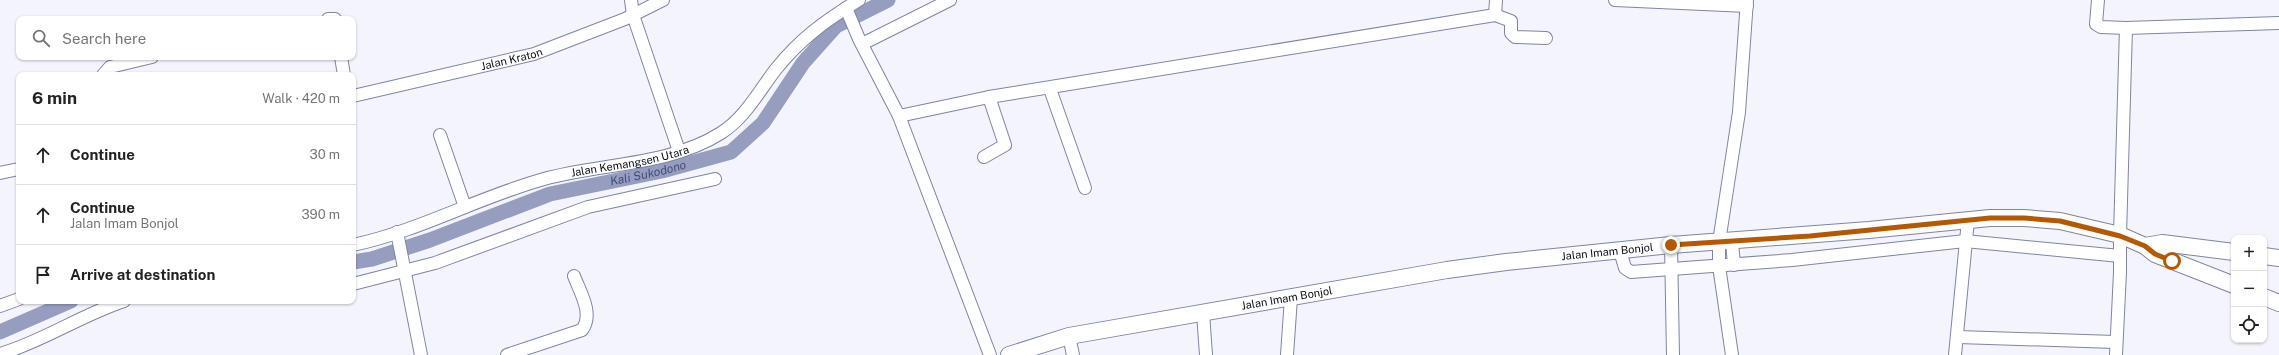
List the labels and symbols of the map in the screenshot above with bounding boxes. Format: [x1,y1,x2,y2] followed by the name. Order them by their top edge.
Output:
[480,45,544,72] street label: Jalan Kraton
[570,143,690,179] street label: Jalan Kemangsen Utara
[609,158,688,189] water label: Kali Sukodono
[1662,236,1680,254] route end
[1561,241,1654,262] street label: Jalan Imam Bonjol
[2163,252,2181,270] route start
[1240,284,1333,312] street label: Jalan Imam Bonjol

